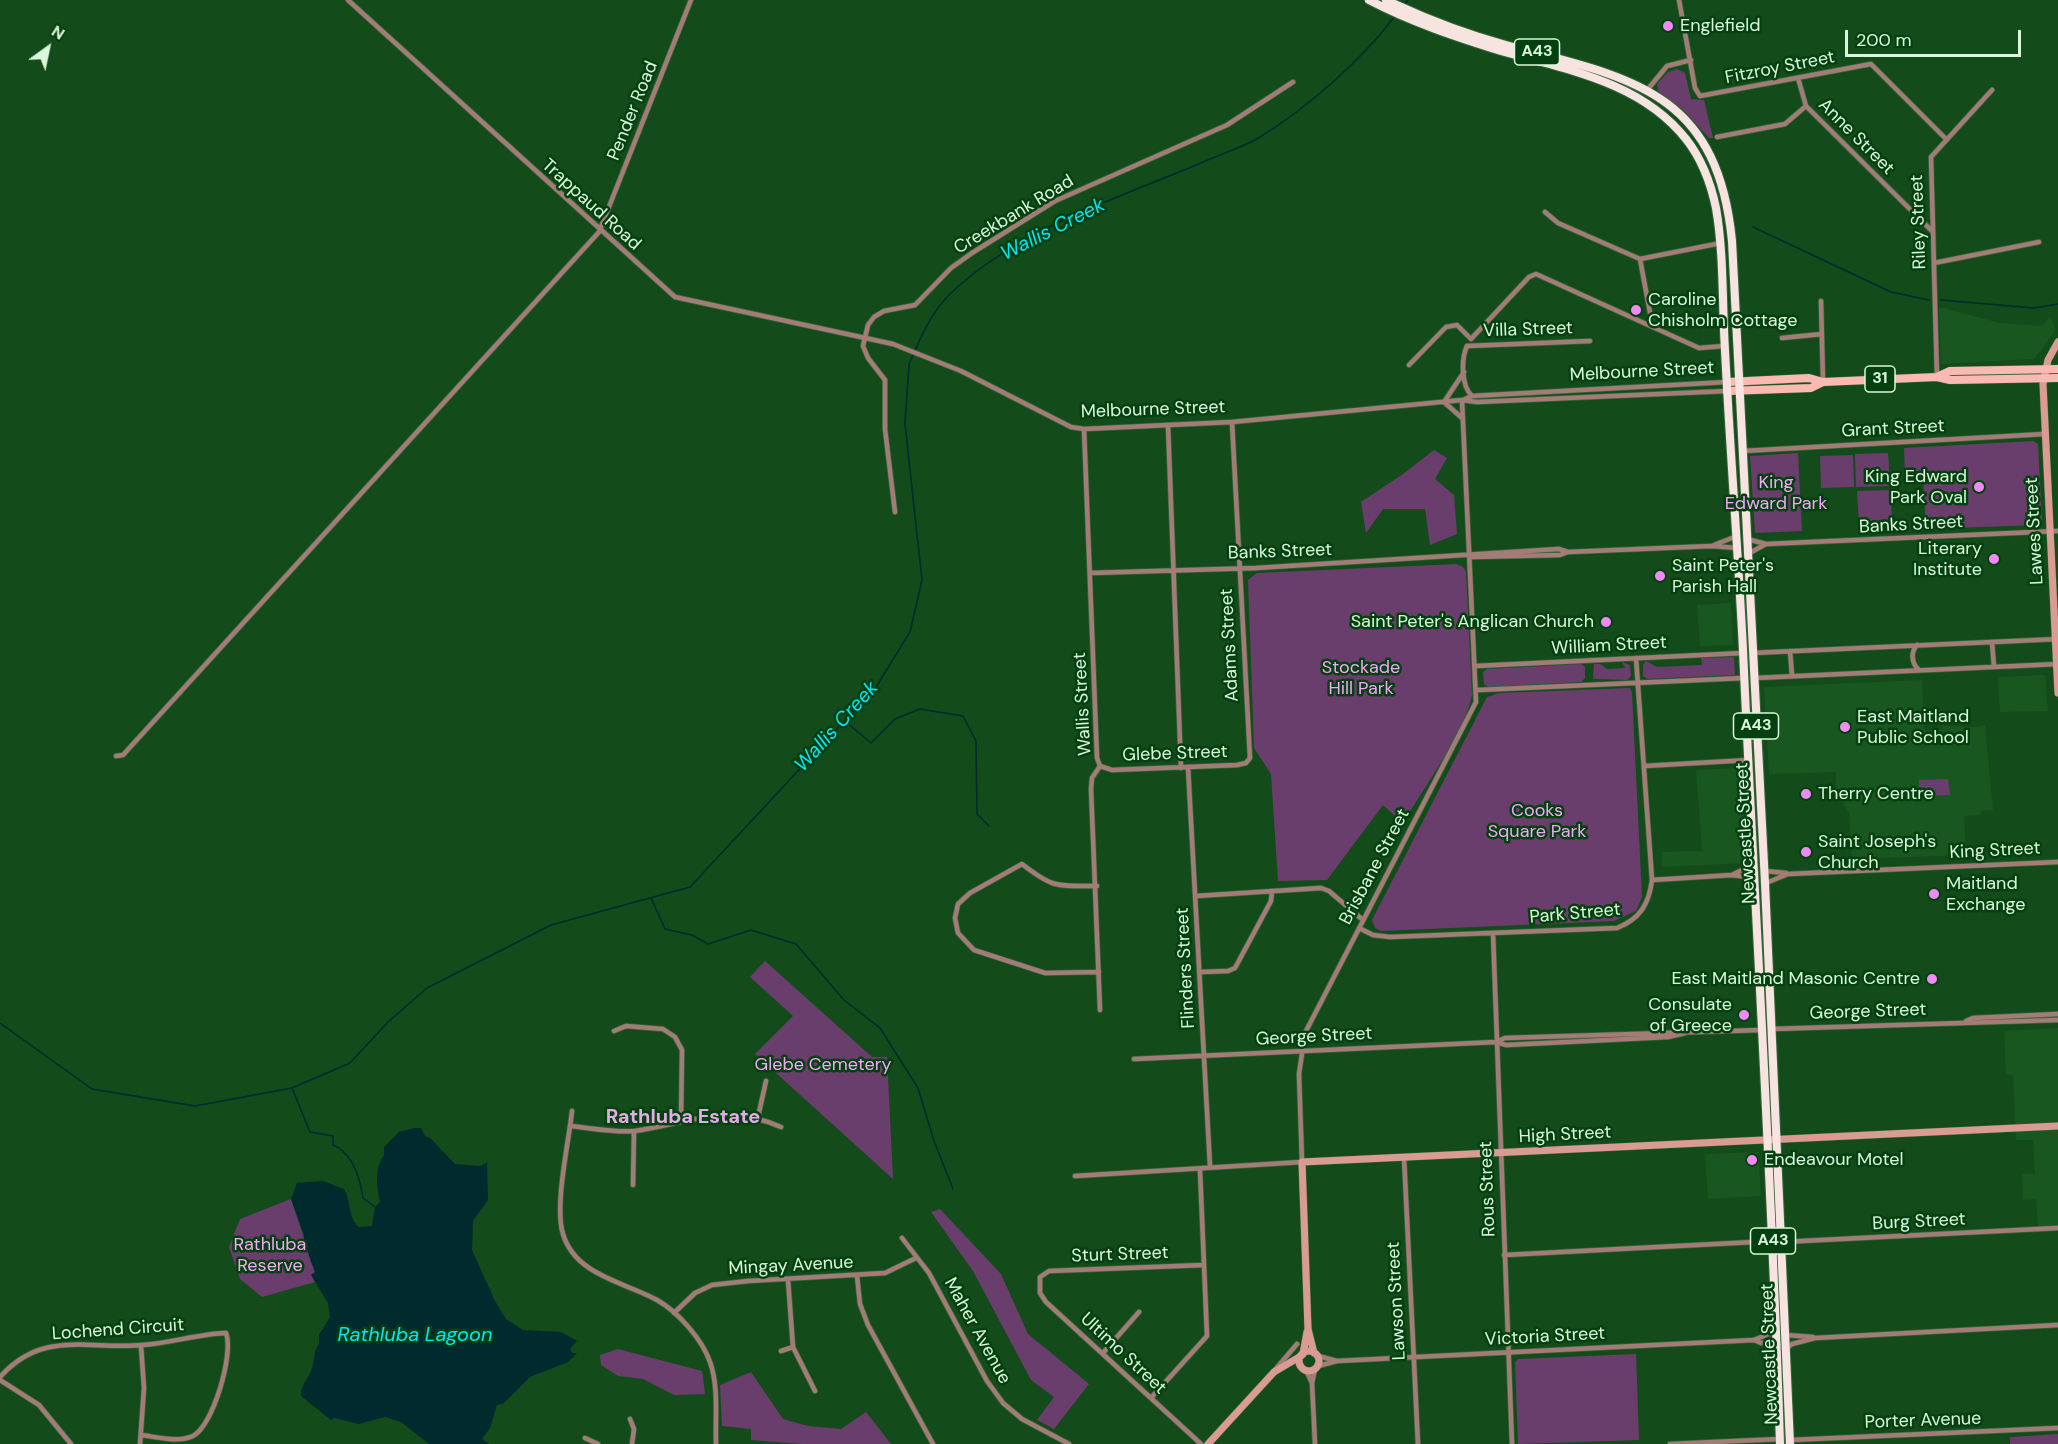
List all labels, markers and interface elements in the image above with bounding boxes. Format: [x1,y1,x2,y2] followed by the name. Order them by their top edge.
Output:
[1680,15,1760,37] place label: Englefield
[18,18,78,78] north arrow
[1848,18,2024,56] scale bar
[1661,19,1675,33] marker: Englefield
[47,20,69,44] text: N
[1856,28,1912,52] text: 200 m
[1514,39,1560,65] road number: A43
[1723,47,1837,89] street label: Fitzroy Street
[603,58,663,164] street label: Pender Road
[1813,94,1899,180] street label: Anne Street
[537,155,645,255] street label: Trappaud Road
[950,171,1078,259] street label: Creekbank Road
[1907,174,1931,270] street label: Riley Street
[997,193,1109,267] water label: Wallis Creek
[1648,289,1798,332] place label: Caroline Chisholm Cottage
[1629,303,1643,317] marker: Caroline Chisholm Cottage
[1483,318,1573,342] street label: Villa Street
[1569,357,1715,387] street label: Melbourne Street
[1865,366,1895,392] road number: 31
[1080,397,1226,423] street label: Melbourne Street
[1841,416,1945,442] street label: Grant Street
[1865,466,1967,508] place label: King Edward Park Oval
[1725,472,1827,514] park label: King Edward Park
[2021,477,2049,585] street label: Lawes Street
[1972,480,1986,494] marker: King Edward Park Oval
[1858,511,1964,539] street label: Banks Street
[1913,538,1982,580] place label: Literary Institute
[1227,539,1333,565] street label: Banks Street
[1987,552,2001,566] marker: Literary Institute
[1672,555,1774,598] place label: Saint Peter's Parish Hall
[1653,569,1667,583] marker: Saint Peter's Parish Hall
[1216,588,1244,702] street label: Adams Street
[1351,611,1594,633] place label: Saint Peter's Anglican Church
[1599,615,1613,629] marker: Saint Peter's Anglican Church
[1551,632,1667,660] street label: William Street
[1070,652,1096,756] street label: Wallis Street
[1322,657,1400,700] park label: Stockade Hill Park
[790,677,884,777] water label: Wallis Creek
[1857,706,1969,748] place label: East Maitland Public School
[1734,713,1778,739] road number: A43
[1838,720,1852,734] marker: East Maitland Public School
[1122,741,1228,767] street label: Glebe Street
[1732,762,1760,904] street label: Newcastle Street
[1818,783,1934,805] place label: Therry Centre
[1799,787,1813,801] marker: Therry Centre
[1488,800,1586,842] park label: Cooks Square Park
[1335,805,1415,929] street label: Brisbane Street
[1818,831,1936,874] place label: Saint Joseph's Church
[1949,838,2041,864] street label: King Street
[1799,845,1813,859] marker: Saint Joseph's Church
[1946,873,2025,916] place label: Maitland Exchange
[1927,887,1941,901] marker: Maitland Exchange
[1529,899,1621,929] street label: Park Street
[1172,907,1200,1029] street label: Flinders Street
[1672,968,1920,990] place label: East Maitland Masonic Centre
[1925,972,1939,986] marker: East Maitland Masonic Centre
[1648,994,1732,1036] place label: Consulate of Greece
[1809,999,1927,1025] street label: George Street
[1737,1008,1751,1022] marker: Consulate of Greece
[1255,1023,1373,1051] street label: George Street
[755,1054,891,1076] park label: Glebe Cemetery
[606,1106,760,1130] district label: Rathluba Estate
[1518,1122,1612,1148] street label: High Street
[1476,1141,1500,1237] street label: Rous Street
[1764,1149,1903,1171] place label: Endeavour Motel
[1745,1153,1759,1167] marker: Endeavour Motel
[1872,1209,1966,1235] street label: Burg Street
[1750,1228,1796,1254] road number: A43
[234,1234,306,1276] park label: Rathluba Reserve
[1383,1241,1411,1361] street label: Lawson Street
[1071,1243,1169,1267] street label: Sturt Street
[728,1252,854,1280] street label: Mingay Avenue
[939,1274,1015,1388] street label: Maher Avenue
[1757,1283,1783,1425] street label: Newcastle Street
[1076,1309,1170,1399] street label: Ultimo Street
[51,1315,185,1345] street label: Lochend Circuit
[1484,1323,1606,1351] street label: Victoria Street
[338,1324,492,1348] water label: Rathluba Lagoon
[1864,1408,1982,1434] street label: Porter Avenue

